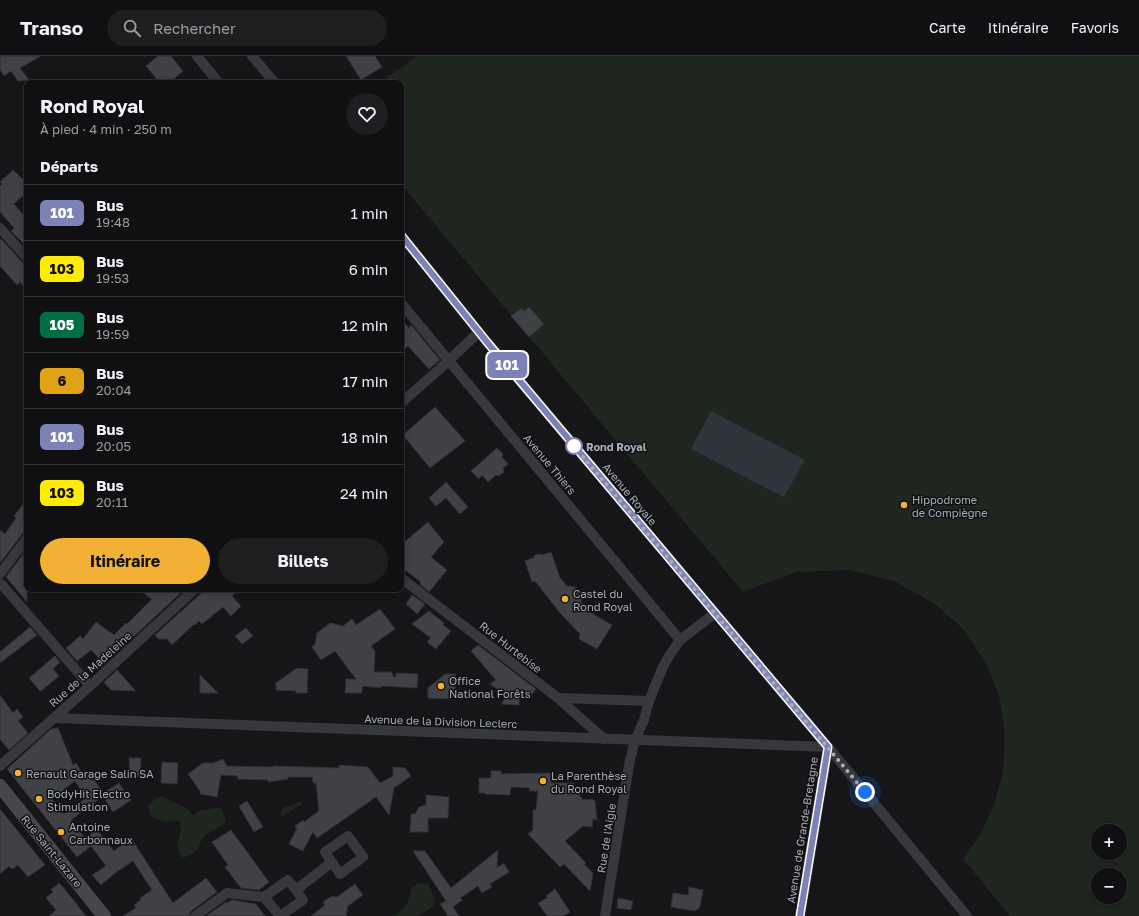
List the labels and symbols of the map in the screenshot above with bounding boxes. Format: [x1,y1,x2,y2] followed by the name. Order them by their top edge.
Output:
[484,352,530,378] line badge: 101
[521,431,579,497] street label: Avenue Thiers
[565,437,583,455] marker: Rond Royal
[586,440,647,453] place label: Rond Royal
[600,460,660,528] street label: Avenue Royale
[912,493,988,519] place label: Hippodrome de Compiègne
[899,500,909,510] marker: Hippodrome de Compiègne
[573,587,633,613] place label: Castel du Rond Royal
[560,594,570,604] marker: Castel du Rond Royal
[477,619,545,675] street label: Rue Hurtebise
[46,629,134,709] street label: Rue de la Madeleine
[449,674,531,700] place label: Office National Forêts
[436,681,446,691] marker: Office National Forêts
[364,712,518,730] street label: Avenue de la Division Leclerc
[784,756,820,904] street label: Avenue de Grande-Bretagne
[26,767,154,780] place label: Renault Garage Salin SA
[13,768,23,778] marker: Renault Garage Salin SA
[551,769,627,795] place label: La Parenthèse du Rond Royal
[538,776,548,786] marker: La Parenthèse du Rond Royal
[855,782,875,802] your location
[47,787,130,813] place label: BodyHit Electro Stimulation
[34,794,44,804] marker: BodyHit Electro Stimulation
[594,802,618,874] street label: Rue de l'Aigle
[19,812,85,890] street label: Rue Saint-Lazare
[69,820,133,846] place label: Antoine Carbonnaux
[56,827,66,837] marker: Antoine Carbonnaux

